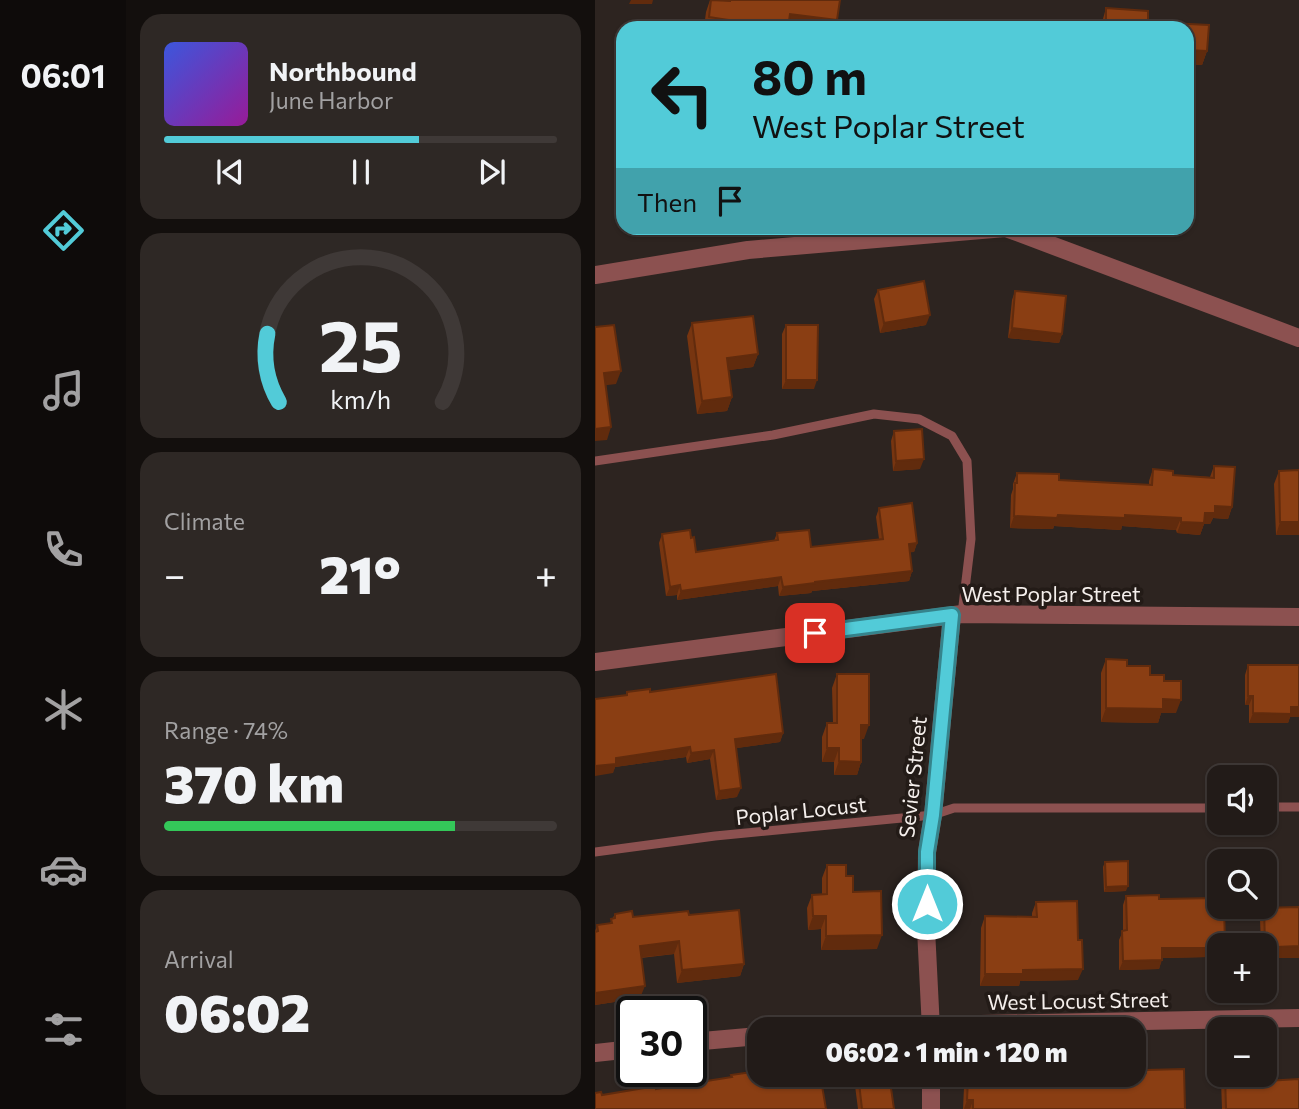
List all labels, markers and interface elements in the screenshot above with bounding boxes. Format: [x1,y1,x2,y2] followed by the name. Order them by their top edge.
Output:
[752,45,867,105] text: 80 m
[637,49,728,140] icon: left
[20,55,106,95] text: 06:01
[269,55,417,86] text: Northbound
[269,86,393,114] text: June Harbor
[752,105,1025,145] text: West Poplar Street
[211,153,249,191] icon: previous
[342,153,380,191] icon: pause
[473,153,511,191] icon: next
[711,182,749,220] icon: arrive
[637,186,697,217] text: Then
[39,206,88,255] icon: directions
[319,298,402,387] text: 25
[39,366,88,415] icon: music
[330,383,391,413] text: km/h
[164,507,245,535] text: Climate
[39,525,88,574] icon: phone
[319,541,401,605] text: 21°
[164,550,186,597] text: −
[535,550,557,597] text: +
[961,581,1141,606] street label: West Poplar Street
[785,603,845,663] pin
[796,614,834,652] icon: arrive
[39,685,88,734] icon: climate
[893,715,931,839] street label: Sevier Street
[164,716,288,744] text: Range · 74%
[164,750,344,814] text: 370 km
[1207,765,1277,1087] map controls
[1207,765,1277,835] button: sound
[734,791,868,829] street label: Poplar Locust
[39,845,88,894] icon: car
[1207,849,1277,919] button: search
[890,867,964,941] position arrow
[1207,933,1277,1003] button: +
[164,945,234,973] text: Arrival
[164,979,310,1043] text: 06:02
[987,986,1169,1014] street label: West Locust Street
[616,996,707,1087] speed limit sign: 30
[39,1005,88,1054] icon: filters
[1207,1017,1277,1087] button: −
[825,1036,1068,1067] text: 06:02 · 1 min · 120 m

